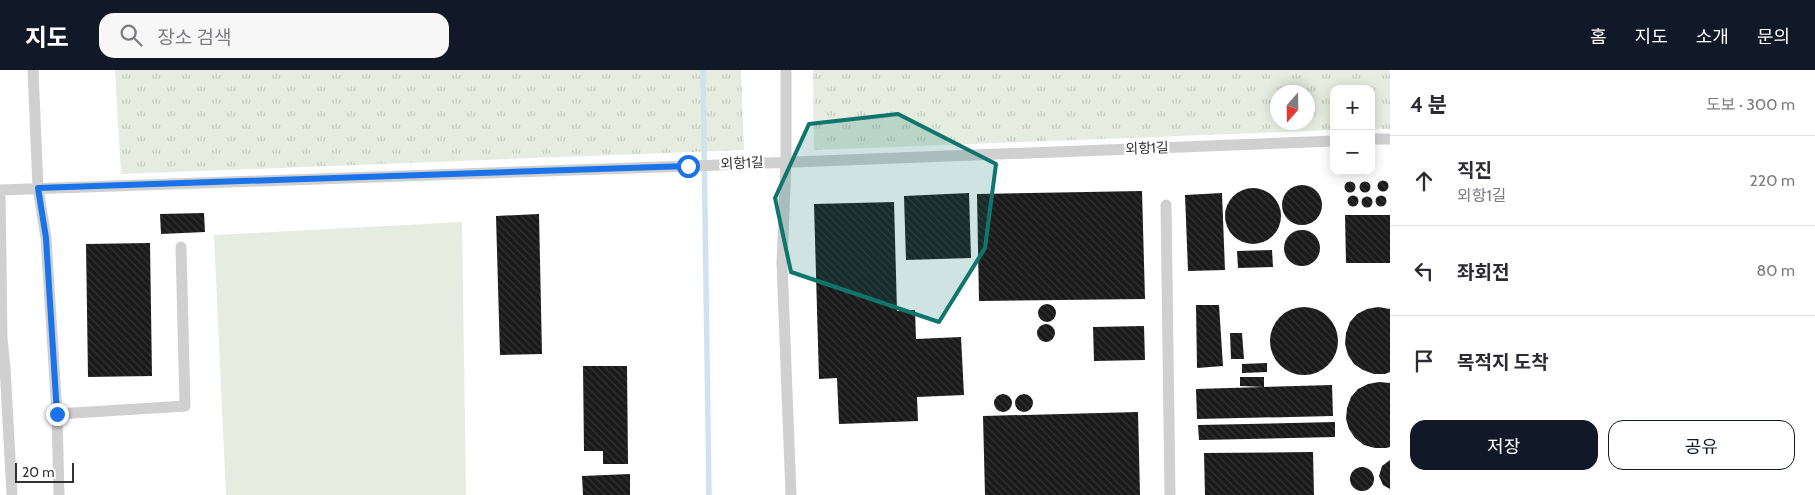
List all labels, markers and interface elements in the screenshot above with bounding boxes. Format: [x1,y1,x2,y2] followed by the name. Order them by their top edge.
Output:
[99,13,449,58] search box
[117,21,145,49] icon: search
[25,23,69,52] text: 지도
[157,26,231,49] text: 장소 검색
[1590,26,1607,48] text: 홈
[1635,26,1668,48] text: 지도
[1696,26,1729,48] text: 소개
[1757,26,1790,48] text: 문의
[1270,85,1315,130] north arrow
[1330,85,1375,175] map controls
[1330,85,1375,130] button: +
[1410,92,1447,117] text: 4 분
[1706,95,1795,114] text: 도보 · 300 m
[1330,130,1375,175] button: −
[1125,138,1169,158] street label: 외항1길
[720,153,764,173] street label: 외항1길
[677,155,700,178] route start
[1457,159,1492,182] text: 직진
[1410,167,1438,195] icon: ahead
[1749,171,1795,190] text: 220 m
[1457,186,1506,205] text: 외항1길
[1410,257,1438,285] icon: left
[1457,261,1509,284] text: 좌회전
[1757,261,1795,280] text: 80 m
[1410,347,1438,375] icon: arrive
[1457,351,1549,374] text: 목적지 도착
[46,403,69,426] route end
[1410,420,1598,470] button: 저장
[1608,420,1795,470] button: 공유
[15,460,74,483] scale bar
[22,463,55,481] text: 20 m

